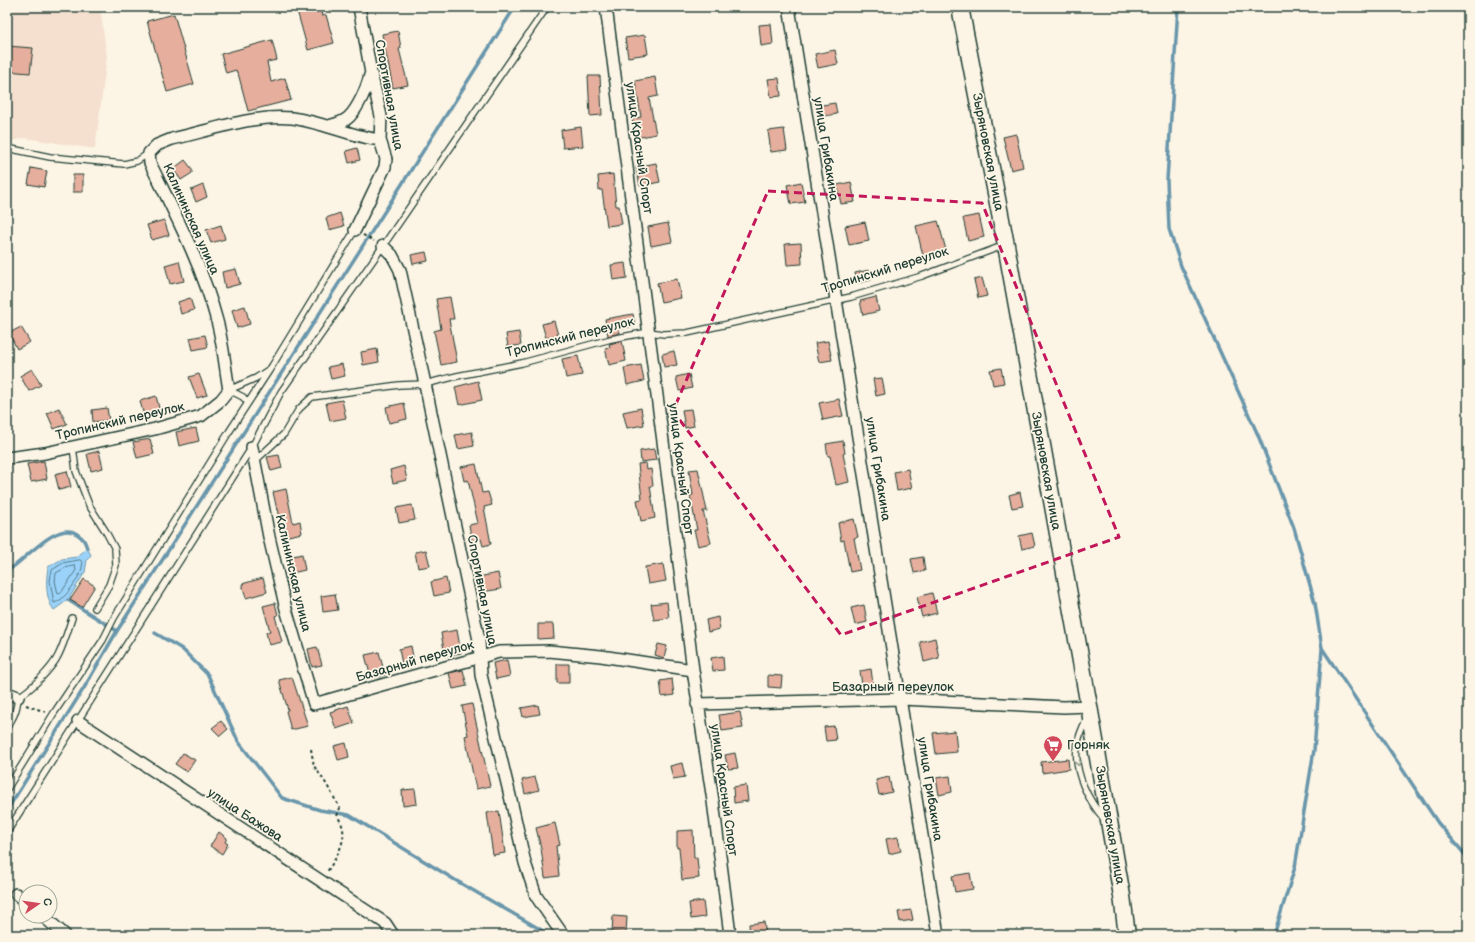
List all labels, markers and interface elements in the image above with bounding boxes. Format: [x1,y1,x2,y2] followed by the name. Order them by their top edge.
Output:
[371,38,407,152] street label: Спортивная улица
[622,81,656,215] street label: улица Красный Спорт
[969,92,1007,213] street label: Зыряновская улица
[810,96,842,203] street label: улица Грибакина
[159,161,223,277] street label: Калининская улица
[820,243,950,297] street label: Тропинский переулок
[504,313,636,361] street label: Тропинский переулок
[54,398,186,444] street label: Тропинский переулок
[665,402,697,536] street label: улица Красный Спорт
[1028,411,1064,532] street label: Зыряновская улица
[862,416,894,523] street label: улица Грибакина
[272,513,314,634] street label: Калининская улица
[463,533,501,647] street label: Спортивная улица
[354,636,476,686] street label: Базарный переулок
[832,679,954,695] street label: Базарный переулок
[707,723,741,857] street label: улица Красный Спорт
[1042,734,1064,762] supermarket icon: Горняк
[914,736,946,843] street label: улица Грибакина
[1067,737,1110,753] place label: Горняк
[1073,760,1082,766] one-way arrow
[1092,765,1128,886] street label: Зыряновская улица
[204,785,286,845] street label: улица Бажова
[18,884,58,924] north arrow
[40,897,55,907] text: С

